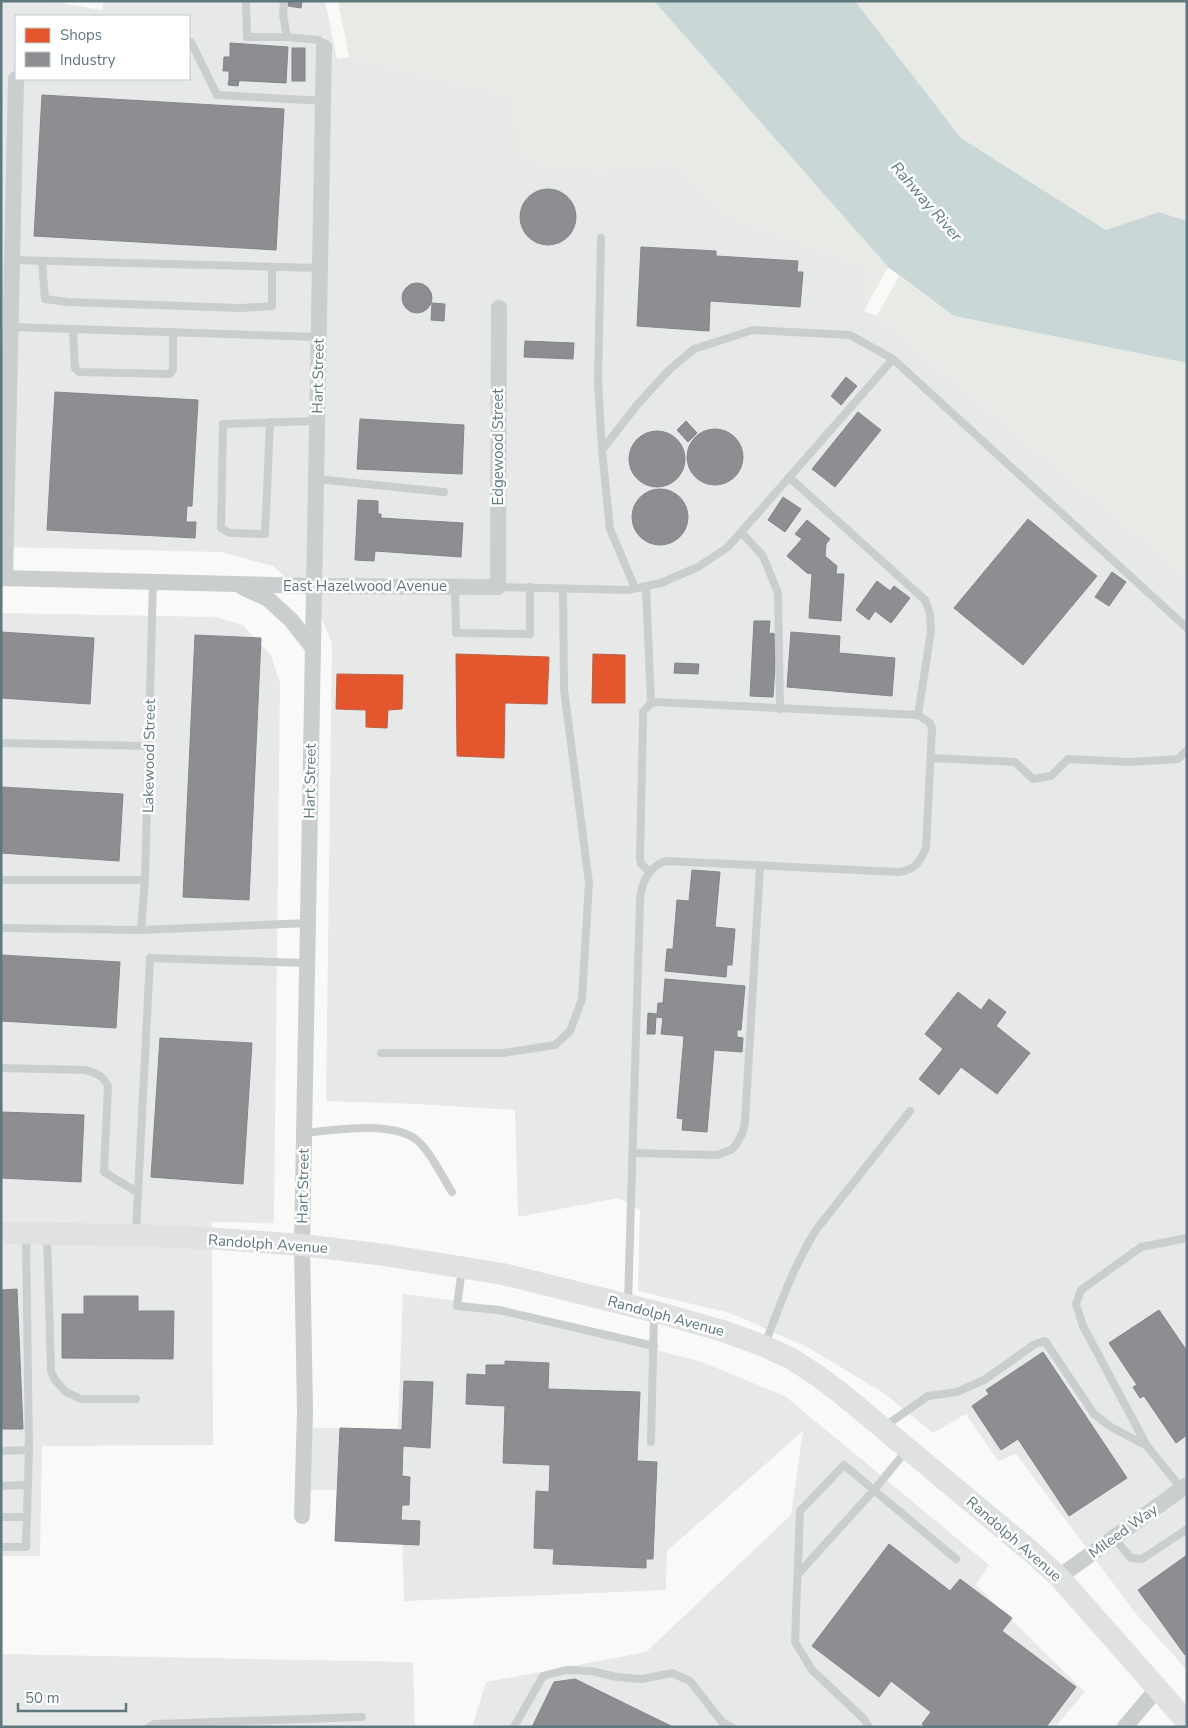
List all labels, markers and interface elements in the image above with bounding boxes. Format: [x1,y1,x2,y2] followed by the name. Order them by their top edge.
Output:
[15,15,190,80] legend
[60,25,102,45] text: Shops
[60,50,116,70] text: Industry
[885,157,968,247] water label: Rahway River
[307,338,329,414] street label: Hart Street
[488,388,508,505] street label: Edgewood Street
[283,576,447,596] street label: East Hazelwood Avenue
[138,698,160,813] street label: Lakewood Street
[299,743,321,819] street label: Hart Street
[292,1148,314,1224] street label: Hart Street
[207,1230,329,1258] street label: Randolph Avenue
[605,1291,727,1341] street label: Randolph Avenue
[962,1492,1066,1586] street label: Randolph Avenue
[1085,1499,1162,1563] street label: Mileed Way
[18,1680,125,1712] scale bar
[25,1688,60,1708] text: 50 m

